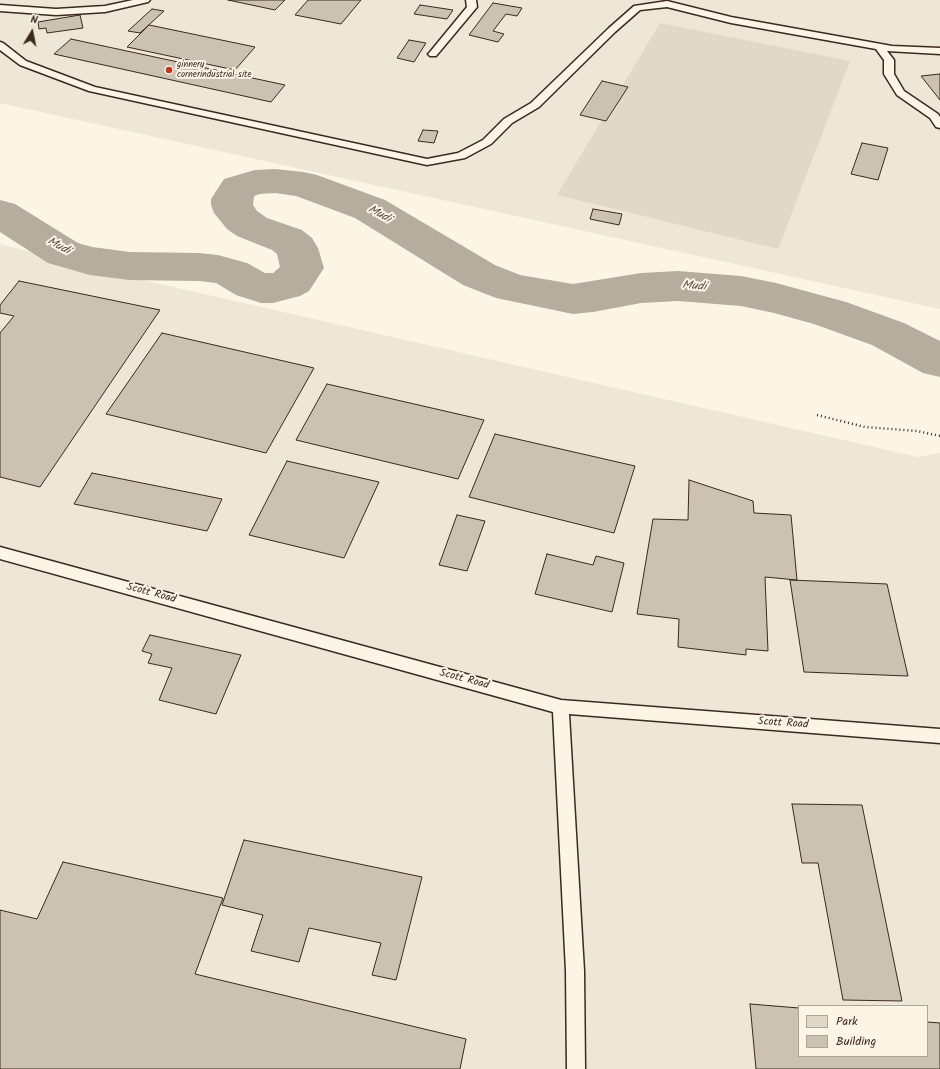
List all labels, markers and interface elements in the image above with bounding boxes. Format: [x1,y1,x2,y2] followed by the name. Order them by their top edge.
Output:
[29,11,39,30] text: N
[12,12,52,52] north arrow
[177,60,252,81] place label: ginnery cornerindustrial site
[164,65,174,75] marker: ginnery cornerindustrial site
[365,203,393,227] water label: Mudi
[44,235,72,259] water label: Mudi
[681,279,707,295] water label: Mudi
[125,581,177,607] street label: Scott Road
[438,667,490,693] street label: Scott Road
[757,716,809,732] street label: Scott Road
[798,1005,928,1057] legend
[836,1012,858,1031] text: Park
[836,1032,876,1051] text: Building

